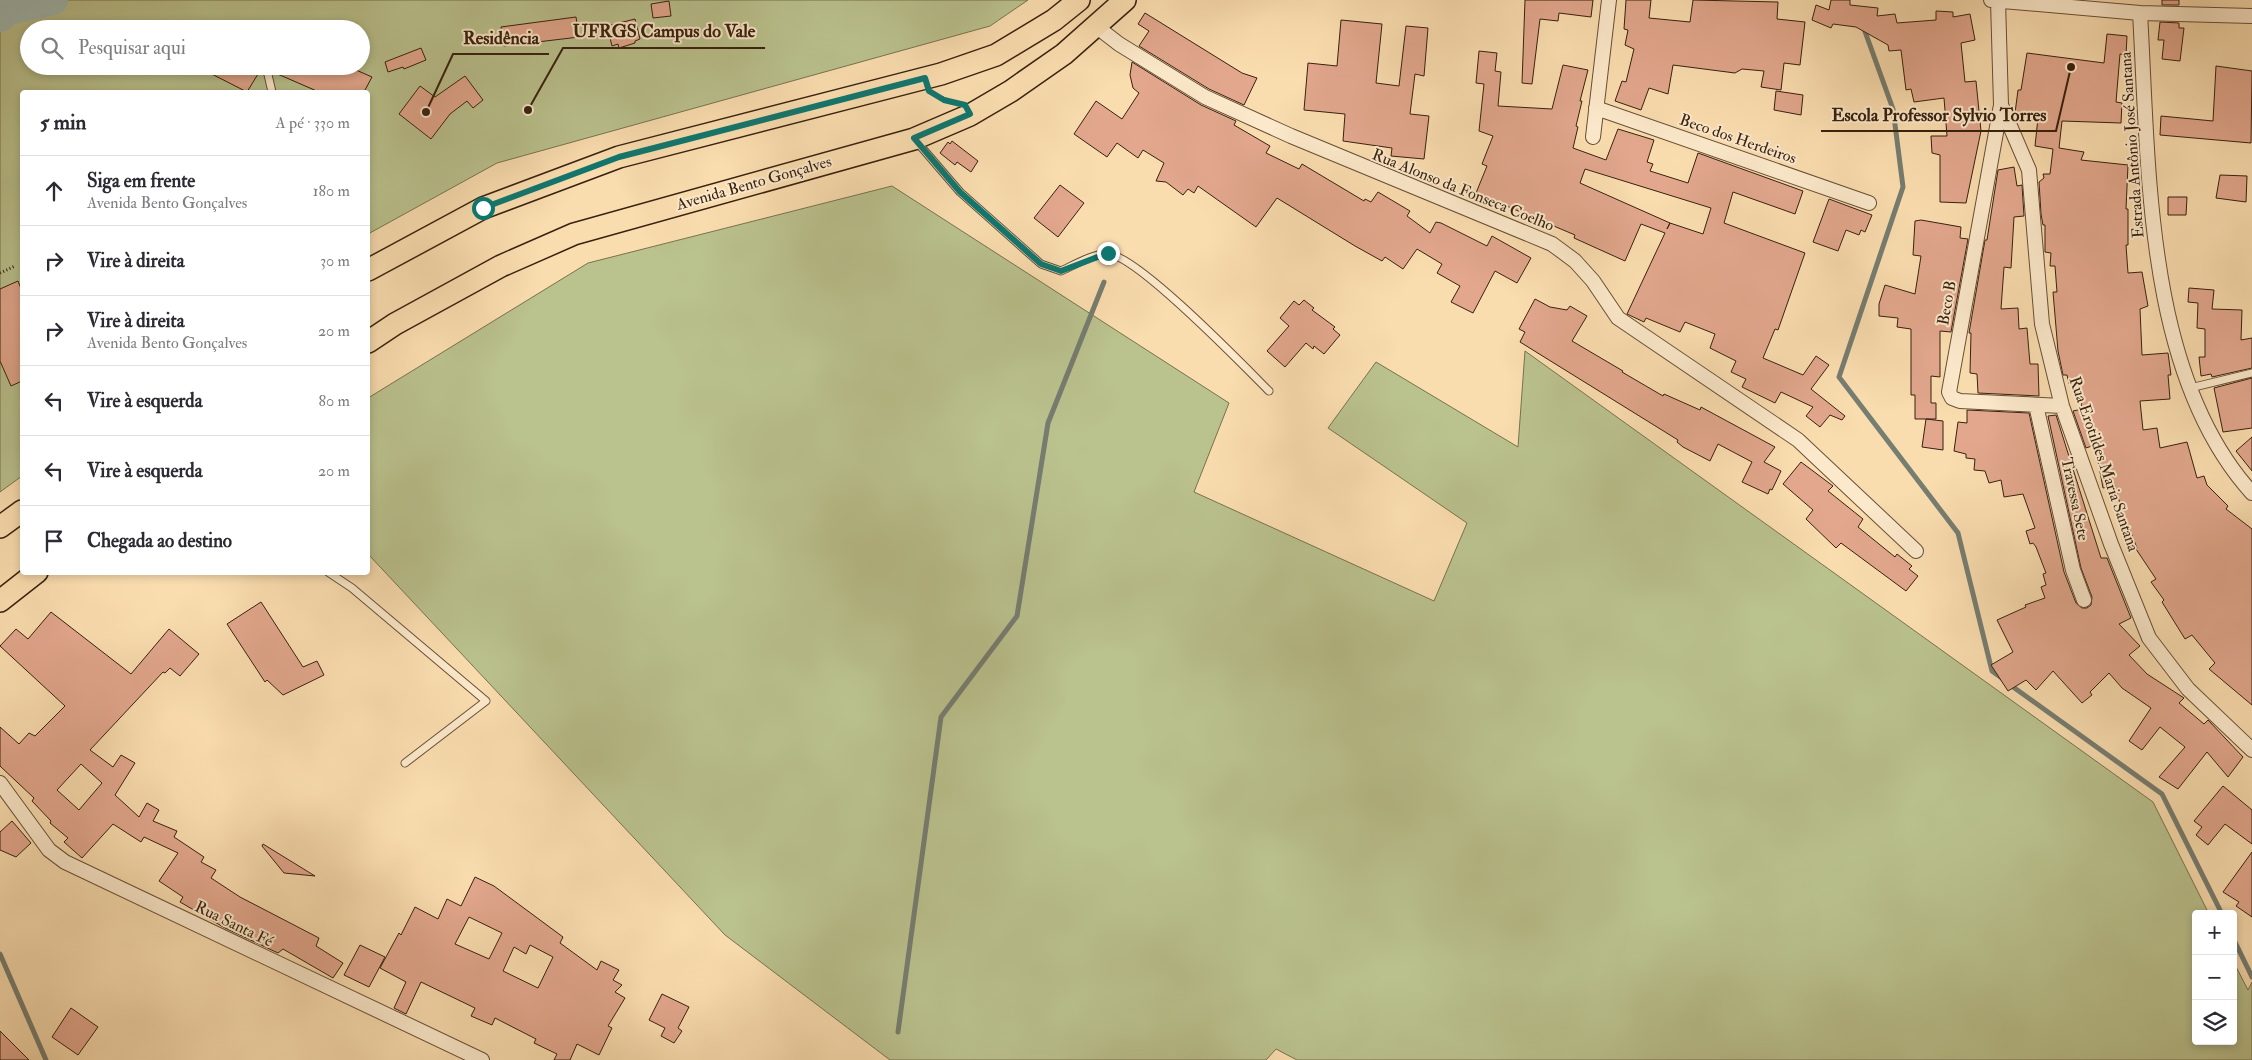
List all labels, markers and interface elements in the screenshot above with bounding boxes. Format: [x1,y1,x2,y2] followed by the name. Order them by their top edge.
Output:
[563,15,765,48] callout: UFRGS Campus do Vale
[20,20,370,75] search box
[573,20,756,43] text: UFRGS Campus do Vale
[453,21,549,54] callout: Residência
[463,27,540,50] text: Residência
[38,34,66,62] icon: search
[78,36,186,60] text: Pesquisar aqui
[2115,51,2149,239] street label: Estrada Antônio José Santana
[1821,98,2056,131] callout: Escola Professor Sylvio Torres
[1831,104,2047,127] text: Escola Professor Sylvio Torres
[40,109,86,136] text: 5 min
[1677,110,1799,168] street label: Beco dos Herdeiros
[276,113,350,133] text: A pé · 330 m
[1369,144,1557,236] street label: Rua Alonso da Fonseca Coelho
[673,151,834,215] street label: Avenida Bento Gonçalves
[87,169,195,193] text: Siga em frente
[40,177,68,205] icon: ahead
[313,181,350,201] text: 180 m
[87,193,247,213] text: Avenida Bento Gonçalves
[472,197,495,220] route start
[1097,242,1120,265] route end
[40,247,68,275] icon: right
[87,249,184,273] text: Vire à direita
[320,251,350,271] text: 30 m
[1933,279,1961,327] street label: Beco B
[87,309,184,333] text: Vire à direita
[40,317,68,345] icon: right
[318,321,350,341] text: 20 m
[87,333,247,353] text: Avenida Bento Gonçalves
[2065,374,2144,555] street label: Rua Erotildes Maria Santana
[40,387,68,415] icon: left
[87,389,202,413] text: Vire à esquerda
[319,391,350,411] text: 80 m
[2056,456,2094,543] street label: Travessa Sete
[40,457,68,485] icon: left
[87,459,202,483] text: Vire à esquerda
[318,461,350,481] text: 20 m
[40,527,68,555] icon: arrive
[87,529,232,553] text: Chegada ao destino
[192,896,277,952] street label: Rua Santa Fé
[2192,910,2237,1045] map controls
[2192,910,2237,955] button: +
[2192,955,2237,1000] button: −
[2192,1000,2237,1045] button: layers

